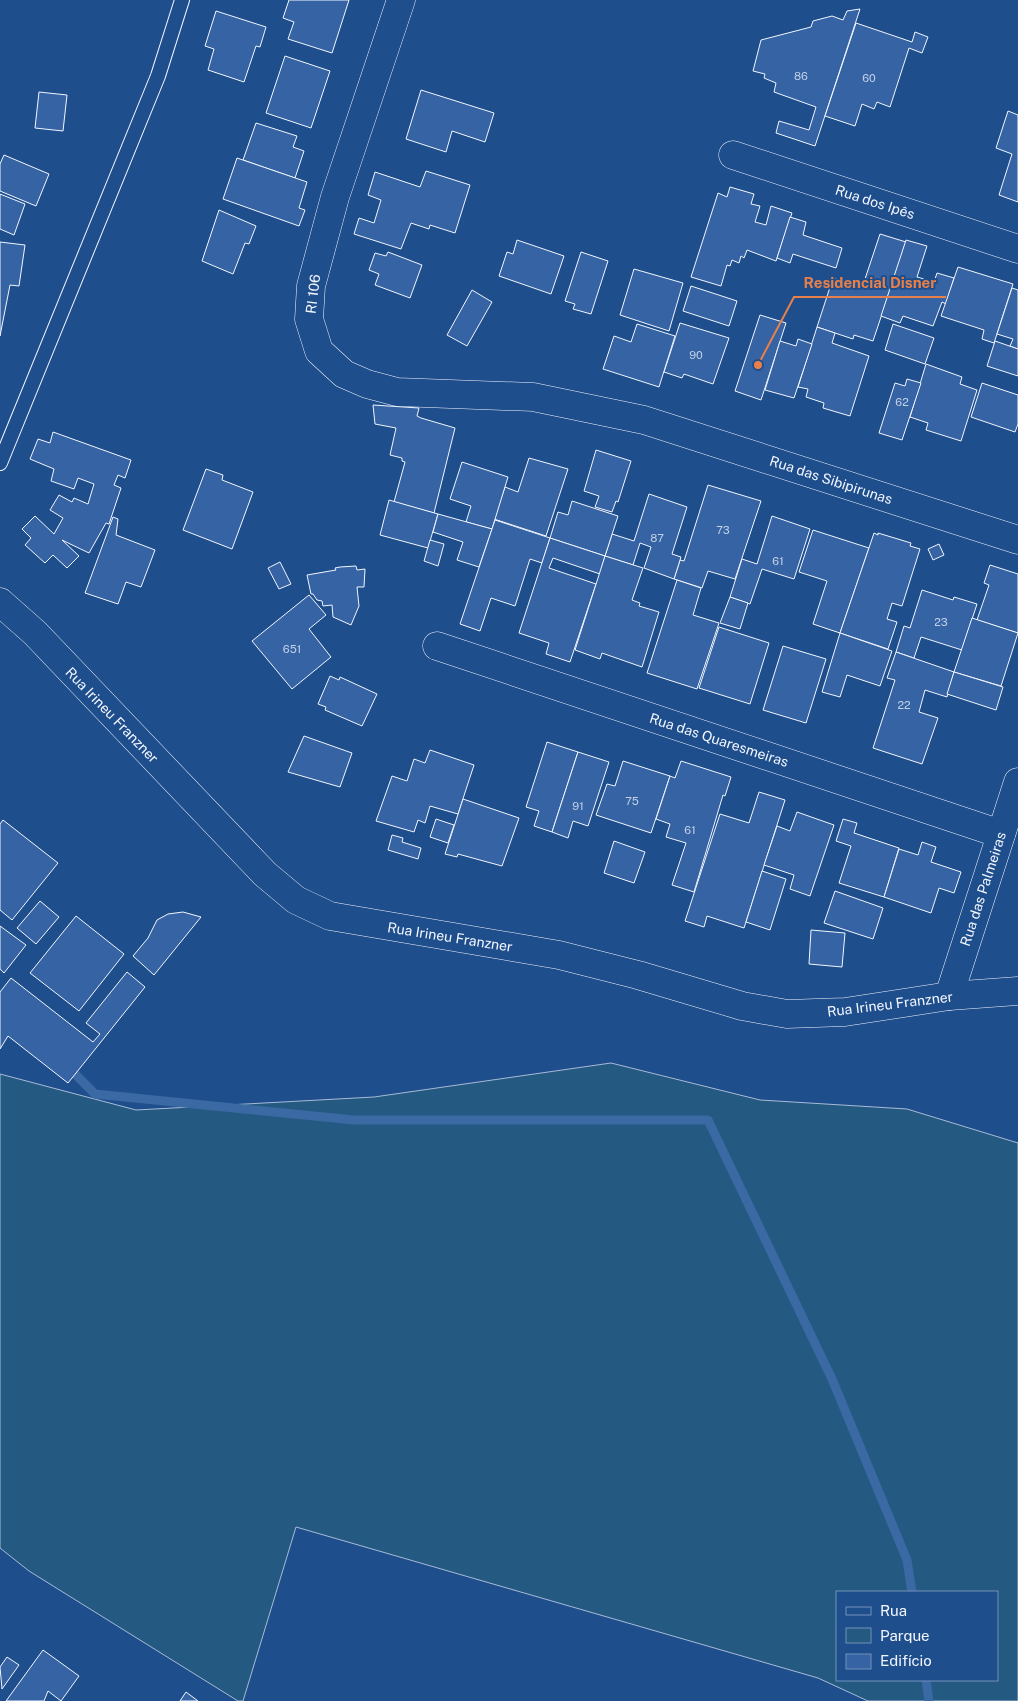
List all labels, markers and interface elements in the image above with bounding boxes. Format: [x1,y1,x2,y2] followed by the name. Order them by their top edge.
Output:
[794,70,808,82] house number: 86
[862,72,876,84] house number: 60
[833,182,917,222] street label: Rua dos Ipês
[794,267,946,297] callout: Residencial Disner
[303,273,323,315] street label: RI 106
[804,274,936,291] text: Residencial Disner
[689,349,703,361] house number: 90
[895,396,909,408] house number: 62
[768,453,894,507] street label: Rua das Sibipirunas
[716,524,730,536] house number: 73
[650,532,664,544] house number: 87
[772,555,784,567] house number: 61
[934,616,948,628] house number: 23
[283,643,301,655] house number: 651
[62,664,162,766] street label: Rua Irineu Franzner
[897,699,911,711] house number: 22
[648,710,790,770] street label: Rua das Quaresmeiras
[625,795,639,807] house number: 75
[572,800,584,812] house number: 91
[684,824,696,836] house number: 61
[957,830,1009,948] street label: Rua das Palmeiras
[386,919,514,955] street label: Rua Irineu Franzner
[826,988,954,1020] street label: Rua Irineu Franzner
[836,1591,998,1681] legend
[880,1602,907,1619] text: Rua
[880,1627,930,1644] text: Parque
[880,1652,932,1669] text: Edifício

